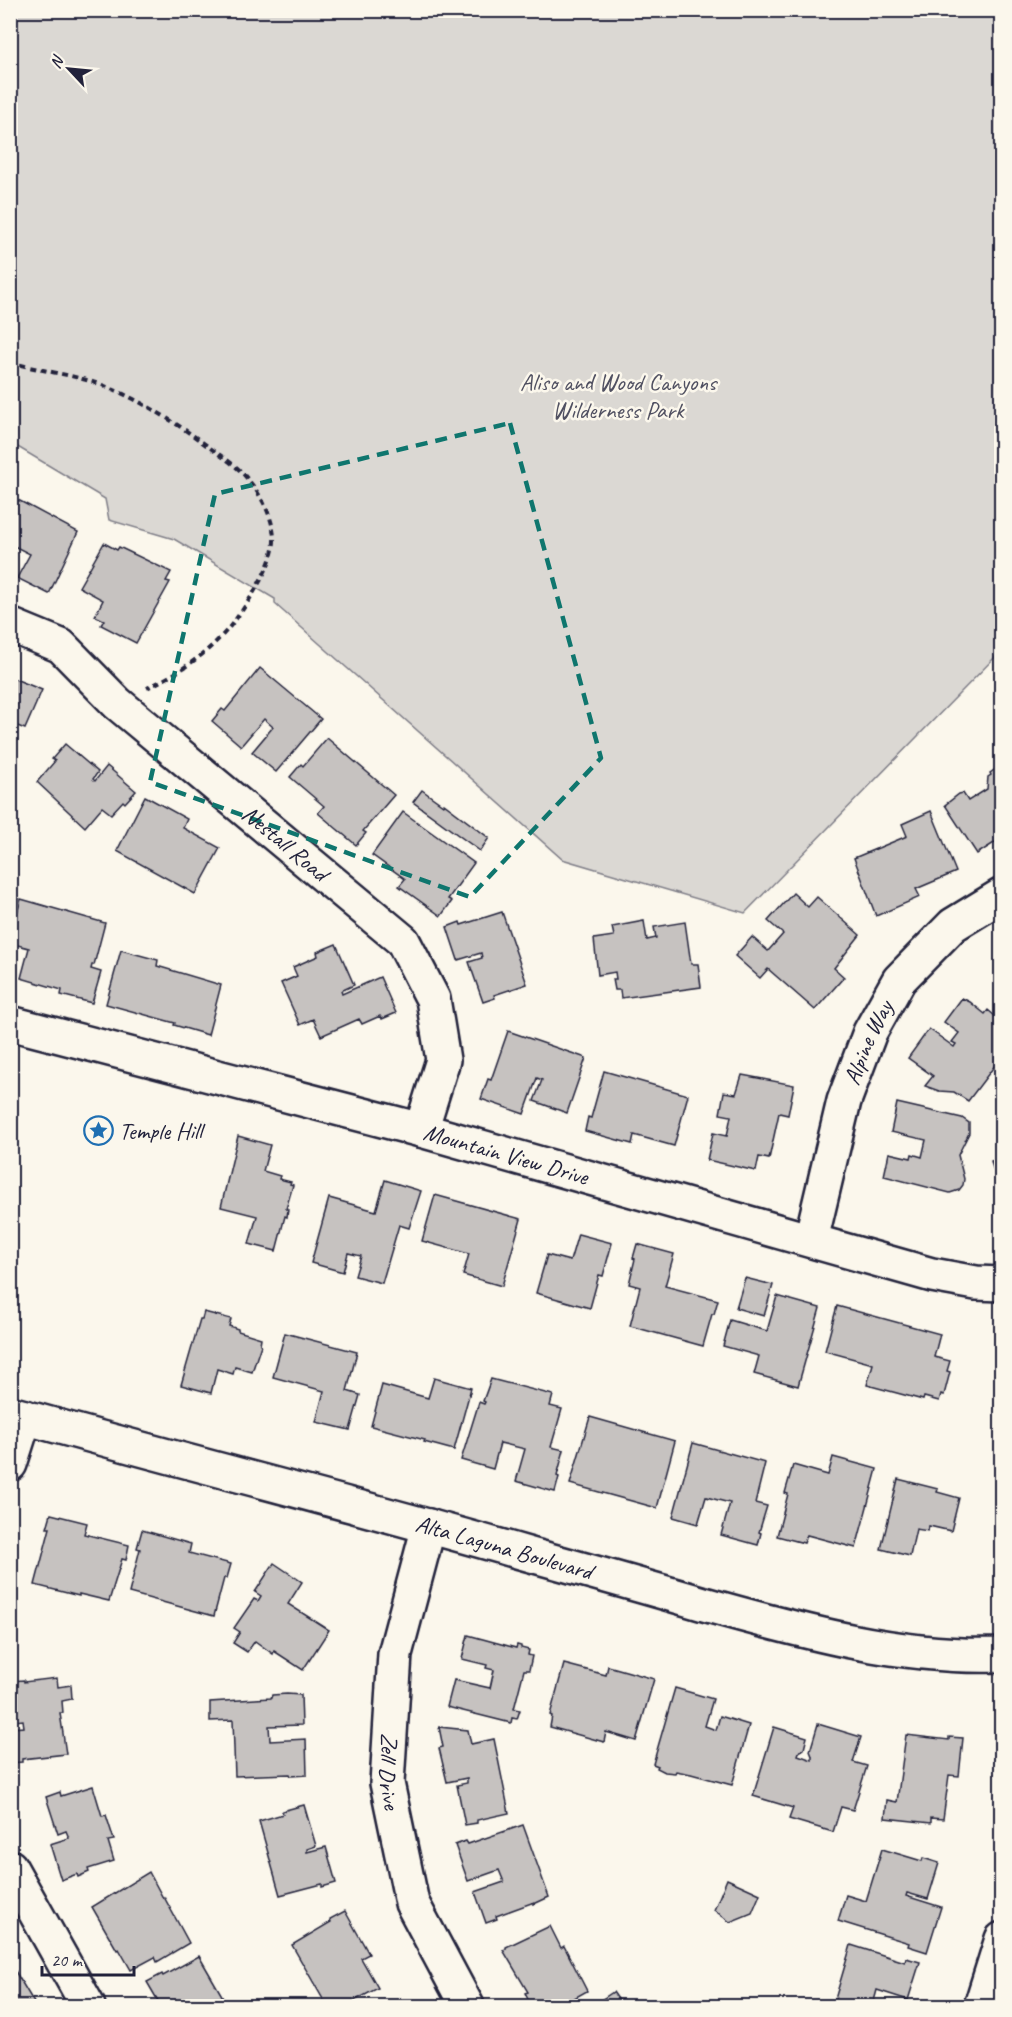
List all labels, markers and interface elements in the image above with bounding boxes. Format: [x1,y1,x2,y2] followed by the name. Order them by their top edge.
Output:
[39,39,99,99] north arrow
[45,51,69,72] text: N
[520,367,718,425] park label: Aliso and Wood Canyons Wilderness Park
[236,799,337,890] street label: Nestall Road
[836,993,901,1089] street label: Alpine Way
[82,1115,114,1147] place icon: Temple Hill
[119,1116,206,1146] place label: Temple Hill
[420,1117,594,1192] street label: Mountain View Drive
[412,1508,599,1587] street label: Alta Laguna Boulevard
[372,1732,408,1814] street label: Zell Drive
[42,1939,134,1977] scale bar
[51,1949,84,1971] text: 20 m

